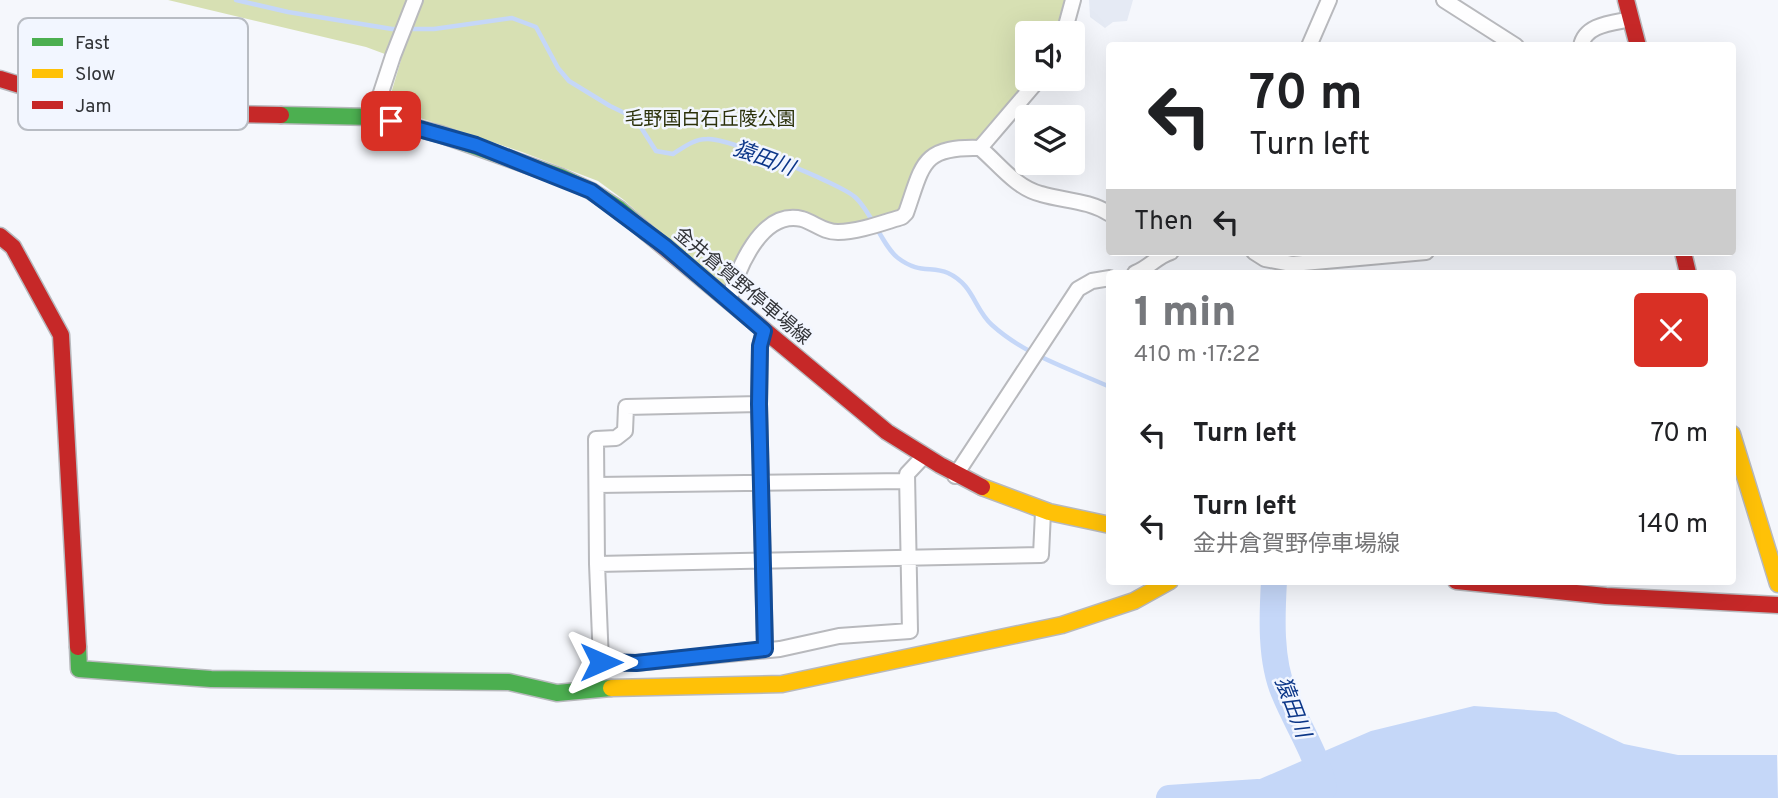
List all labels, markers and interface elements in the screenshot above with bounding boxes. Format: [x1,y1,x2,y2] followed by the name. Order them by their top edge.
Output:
[18,18,248,130] legend
[1015,21,1085,175] map controls
[1015,21,1085,91] button: sound
[75,32,110,56] text: Fast
[75,63,115,87] text: Slow
[1249,65,1363,127] text: 70 m
[1134,70,1225,161] icon: left
[361,91,421,151] pin
[75,95,112,119] text: Jam
[372,102,410,140] icon: arrive
[1015,105,1085,175] button: layers
[624,108,796,132] park label: 毛野国白石丘陵公園
[1249,126,1370,166] text: Turn left
[729,136,800,184] water label: 猿田川
[1207,203,1245,241] icon: left
[1134,206,1193,239] text: Then
[668,222,815,351] street label: 金井倉賀野停車場線
[1134,288,1237,341] text: 1 min
[1634,293,1708,367] button: close
[1134,341,1260,370] text: 410 m · 17:22
[1134,416,1172,454] icon: left
[1193,418,1297,451] text: Turn left
[1650,418,1708,451] text: 70 m
[1193,491,1297,524] text: Turn left
[1134,507,1172,545] icon: left
[1638,509,1708,542] text: 140 m
[1193,531,1400,560] text: 金井倉賀野停車場線
[564,625,638,699] position arrow
[1268,673,1316,744] water label: 猿田川

